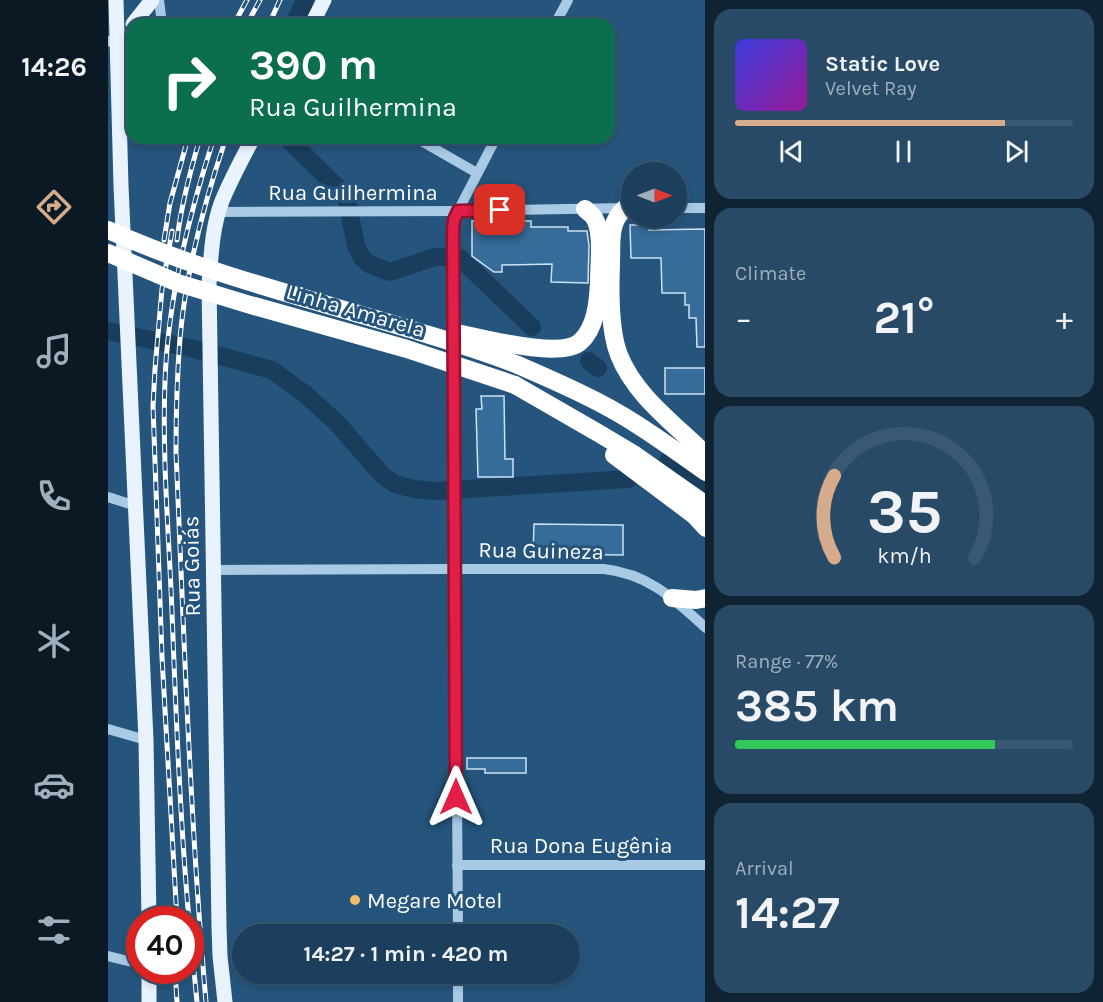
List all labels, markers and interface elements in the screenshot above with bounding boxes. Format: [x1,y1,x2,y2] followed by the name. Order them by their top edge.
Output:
[249,40,378,90] text: 390 m
[150,42,228,120] icon: right
[21,51,87,83] text: 14:26
[825,51,940,77] text: Static Love
[825,77,917,100] text: Velvet Ray
[249,91,457,123] text: Rua Guilhermina
[775,135,808,168] icon: previous
[887,135,920,168] icon: pause
[1000,135,1033,168] icon: next
[621,162,687,228] north arrow
[621,162,687,228] map controls
[268,180,438,206] street label: Rua Guilhermina
[474,184,525,235] pin
[33,186,75,228] icon: directions
[483,193,516,226] icon: arrive
[735,262,806,285] text: Climate
[283,279,428,343] street label: Linha Amarela
[874,292,934,344] text: 21°
[735,299,752,337] text: −
[1056,299,1073,337] text: +
[33,330,75,372] icon: music
[33,475,75,517] icon: phone
[866,475,942,548] text: 35
[178,515,206,616] street label: Rua Goiás
[478,537,604,565] street label: Rua Guineza
[877,543,931,568] text: km/h
[33,620,75,662] icon: climate
[735,650,838,673] text: Range · 77%
[735,680,899,732] text: 385 km
[33,764,75,806] icon: car
[424,765,488,829] position arrow
[490,833,672,859] street label: Rua Dona Eugênia
[735,857,794,880] text: Arrival
[735,887,840,939] text: 14:27
[367,888,502,914] place label: Megare Motel
[348,893,362,907] marker: Megare Motel
[126,906,204,984] speed limit sign: 40
[33,909,75,951] icon: filters
[304,941,508,967] text: 14:27 · 1 min · 420 m

